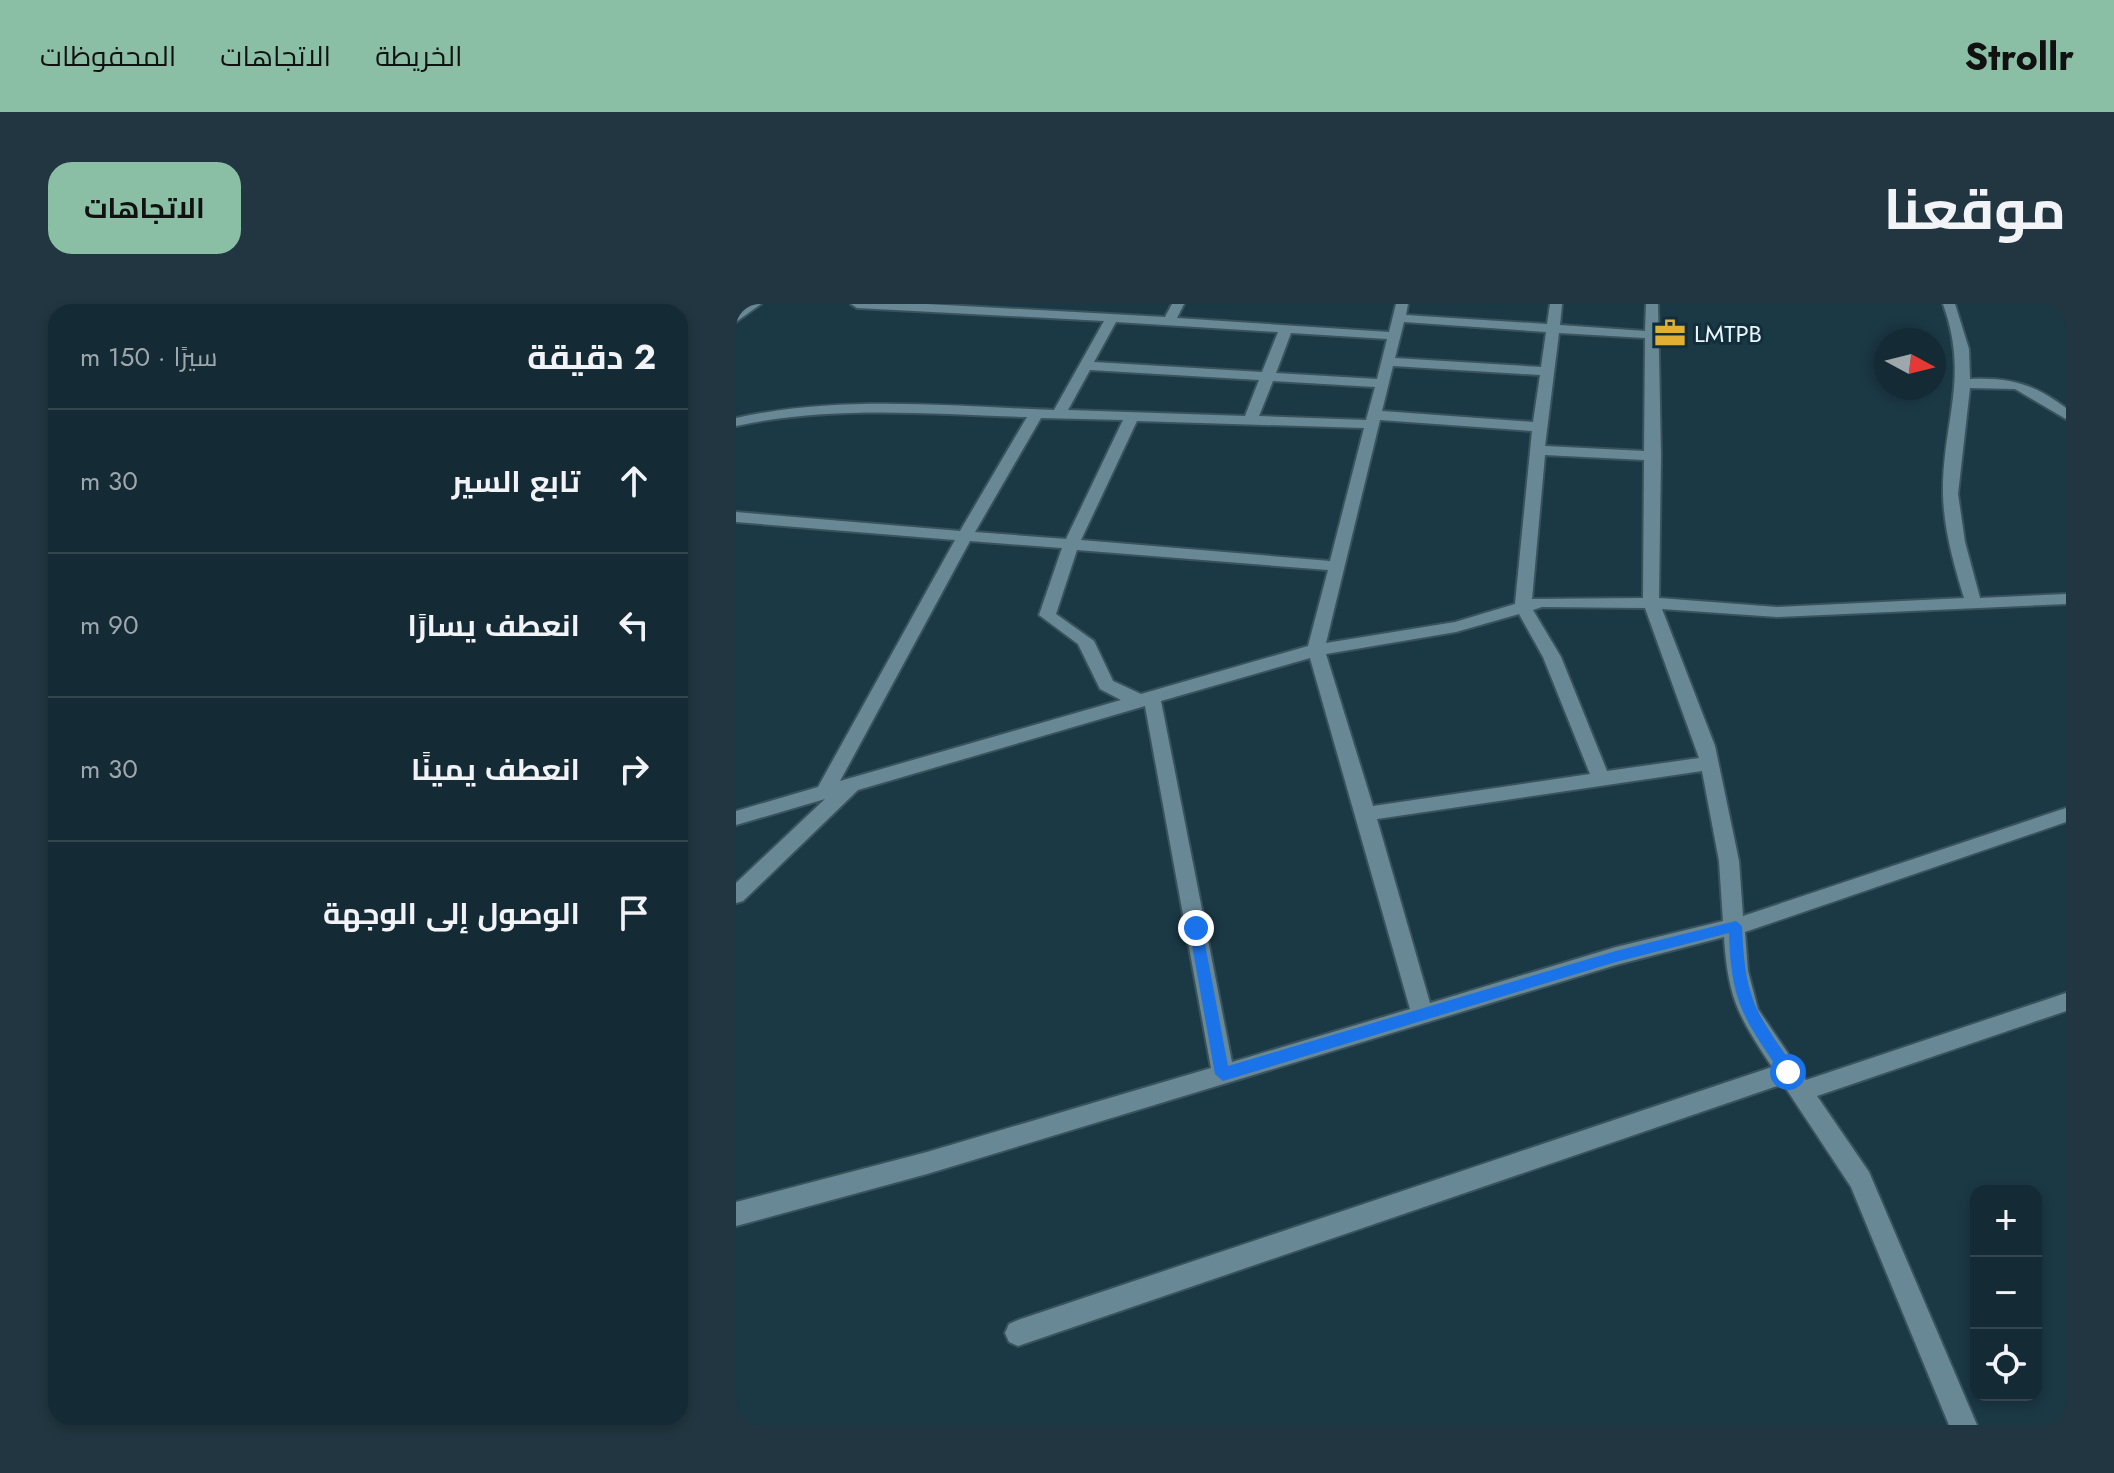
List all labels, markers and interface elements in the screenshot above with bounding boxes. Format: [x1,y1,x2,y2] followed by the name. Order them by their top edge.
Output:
[1965,29,2074,84] text: Strollr
[40,36,176,77] text: المحفوظات
[220,36,331,77] text: الاتجاهات
[375,36,463,77] text: الخريطة
[48,162,241,254] button: الاتجاهات
[1883,169,2066,250] text: موقعنا
[1653,316,1687,350] office icon: LMTPB
[1694,316,1762,351] place label: LMTPB
[1874,328,1946,400] north arrow
[527,333,656,382] text: 2 دقيقة
[80,338,217,376] text: سيرًا · 150 m
[612,459,656,503] icon: ahead
[452,460,580,503] text: تابع السير
[80,462,138,500] text: 30 m
[612,603,656,647] icon: left
[407,604,580,647] text: انعطف يسارًا
[80,606,139,644] text: 90 m
[612,747,656,791] icon: right
[411,748,580,791] text: انعطف يمينًا
[80,750,138,788] text: 30 m
[612,891,656,935] icon: arrive
[323,892,580,935] text: الوصول إلى الوجهة
[1178,910,1214,946] route end
[1770,1054,1806,1090] route start
[1970,1185,2042,1401] map controls
[1970,1185,2042,1257] button: +
[1970,1257,2042,1329] button: −
[1970,1329,2042,1401] button: locate

